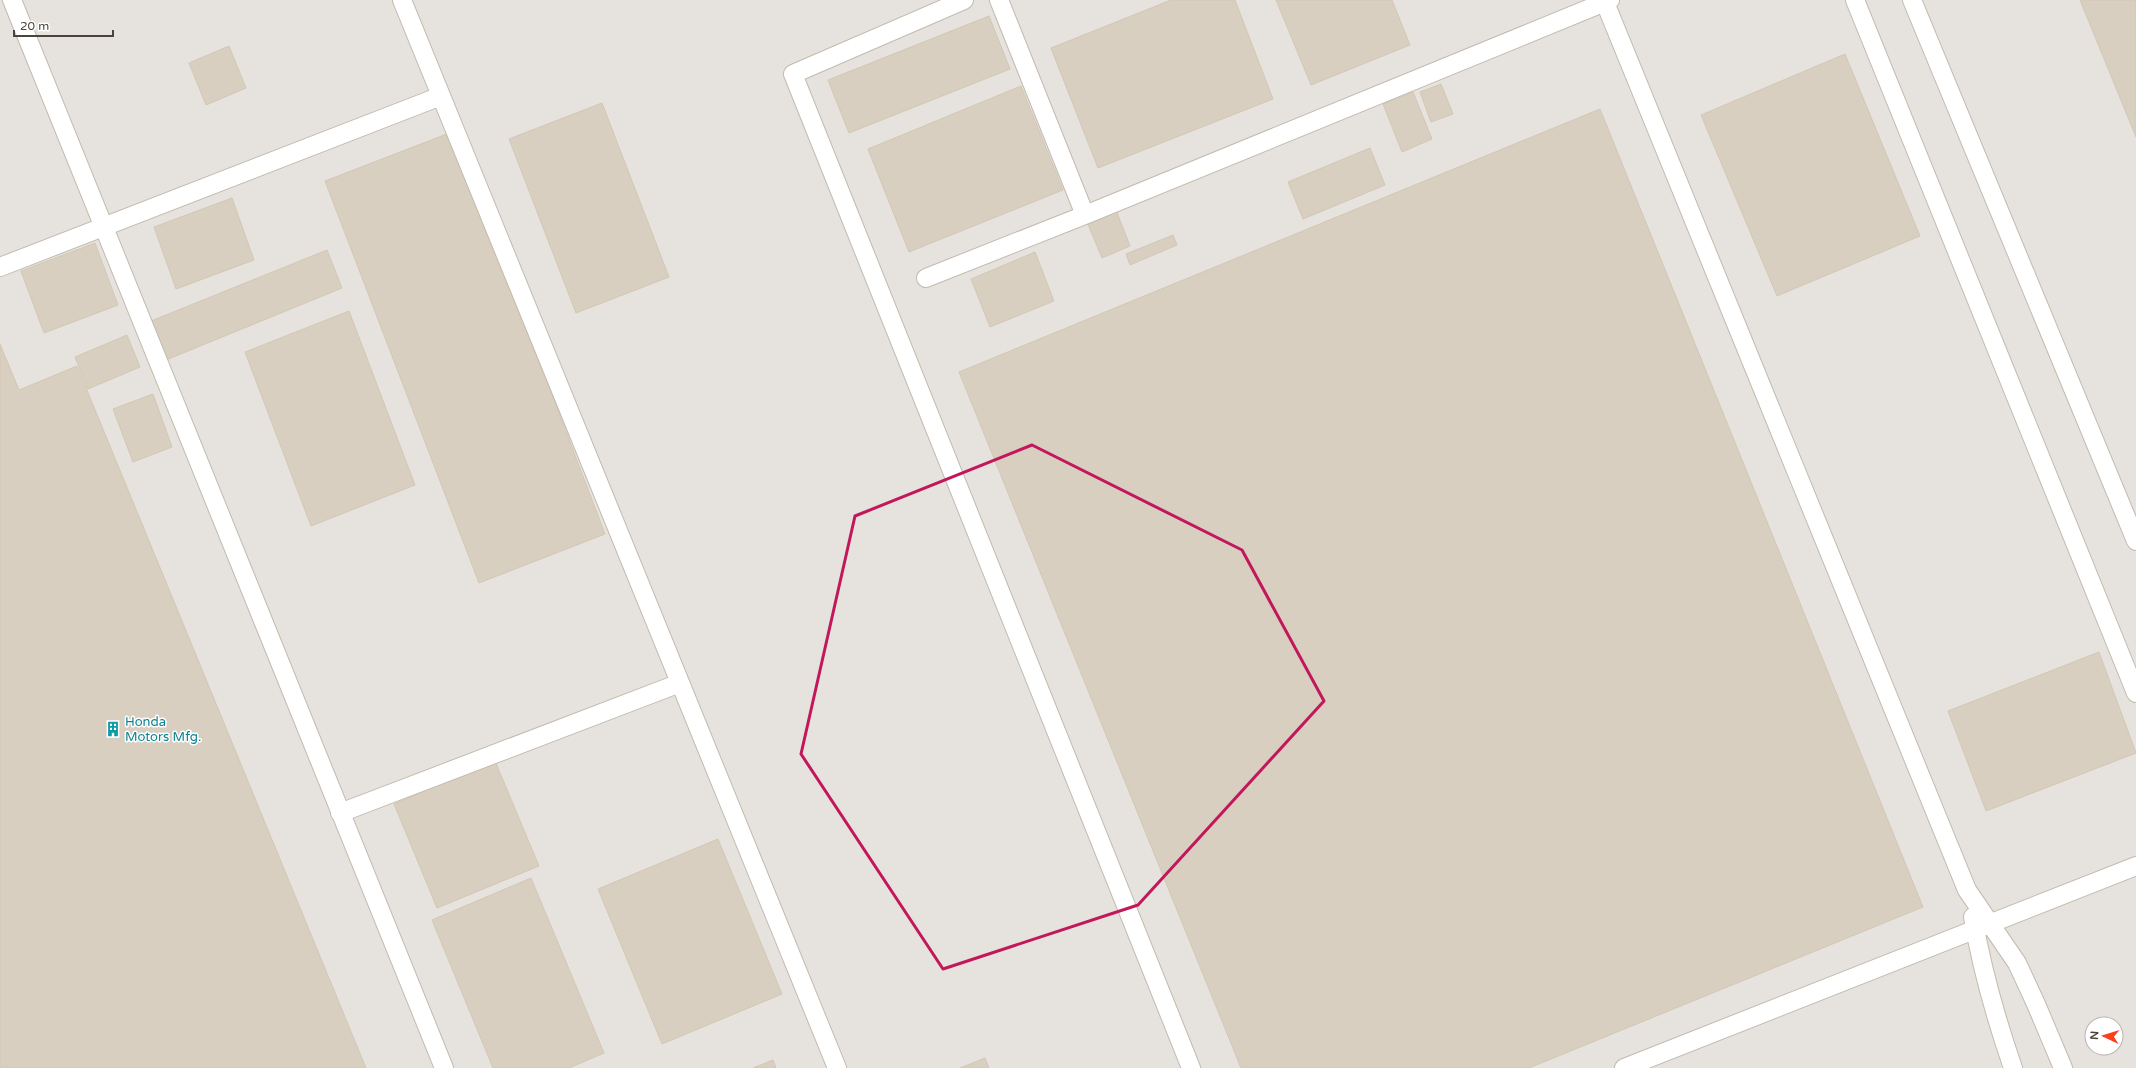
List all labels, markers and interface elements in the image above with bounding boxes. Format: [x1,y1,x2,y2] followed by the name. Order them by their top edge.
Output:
[14,12,113,38] scale bar
[20,19,49,33] text: 20 m
[125,714,201,745] place label: Honda Motors Mfg.
[104,720,122,738] building icon: Honda Motors Mfg.
[2084,1016,2124,1056] north arrow
[2088,1030,2101,1040] text: N

